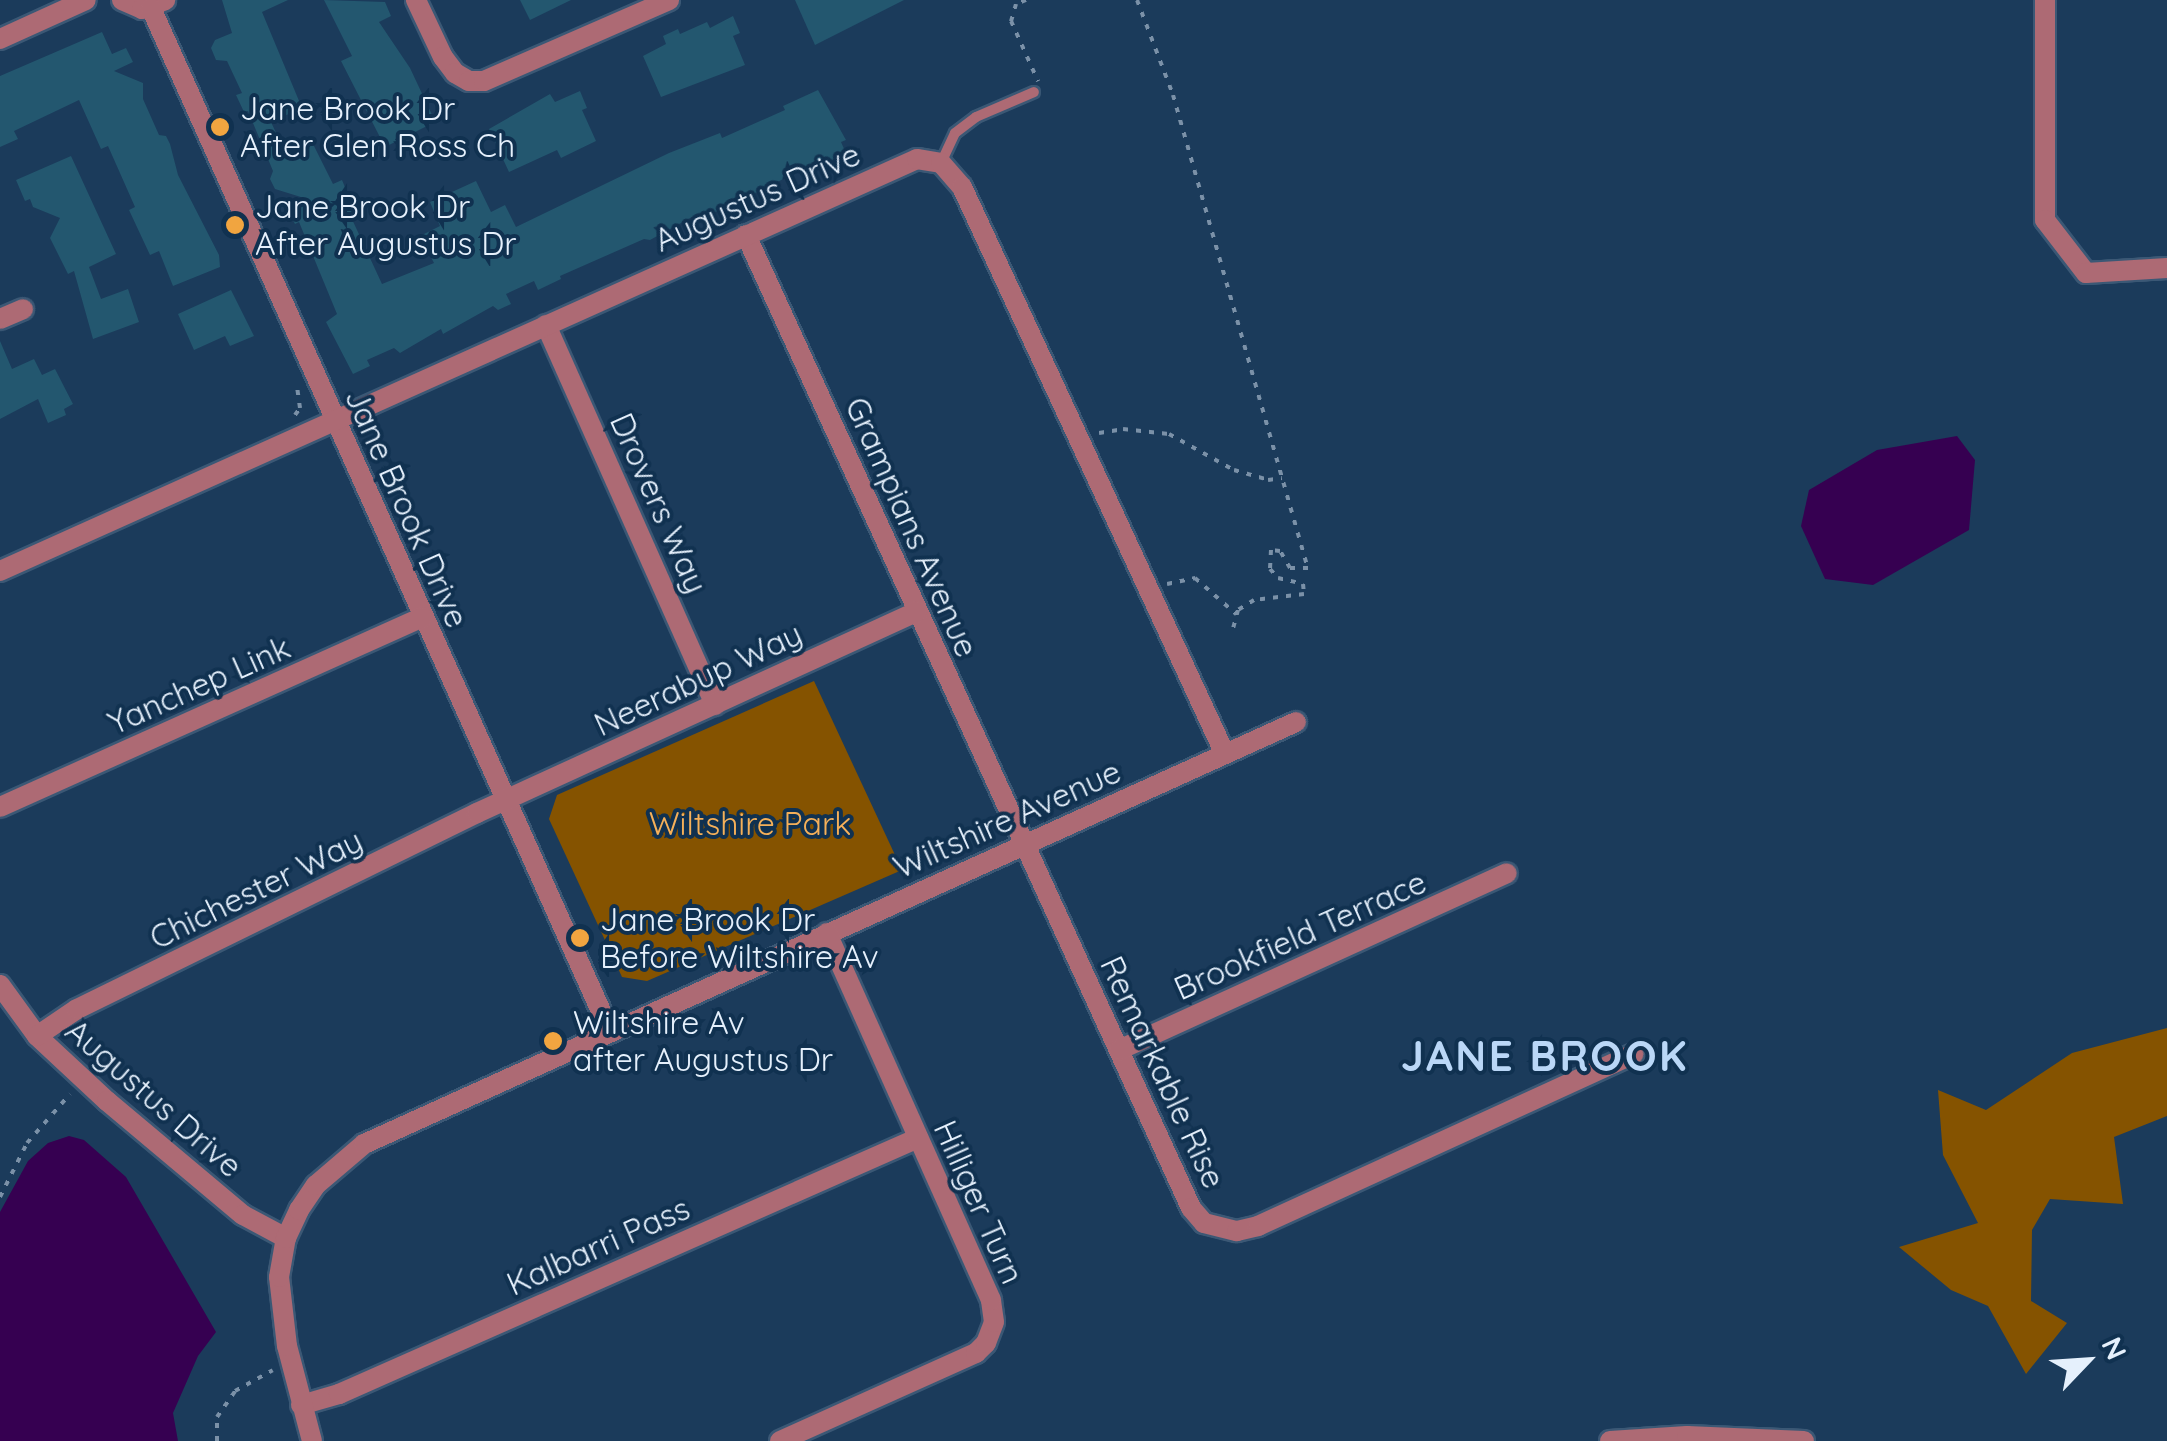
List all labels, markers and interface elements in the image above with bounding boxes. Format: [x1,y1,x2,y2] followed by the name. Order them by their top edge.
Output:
[240,90,515,165] place label: Jane Brook Dr After Glen Ross Ch
[209,116,231,138] marker: Jane Brook Dr After Glen Ross Ch
[648,135,866,259] street label: Augustus Drive
[255,188,516,263] place label: Jane Brook Dr After Augustus Dr
[224,214,246,236] marker: Jane Brook Dr After Augustus Dr
[337,383,477,633] street label: Jane Brook Drive
[838,391,986,663] street label: Grampians Avenue
[602,407,716,599] street label: Drovers Way
[588,614,808,744] street label: Neerabup Way
[102,628,296,742] street label: Yanchep Link
[888,752,1126,886] street label: Wiltshire Avenue
[649,804,851,842] park label: Wiltshire Park
[143,821,369,957] street label: Chichester Way
[1168,862,1432,1008] street label: Brookfield Terrace
[600,901,879,976] place label: Jane Brook Dr Before Wiltshire Av
[569,927,591,949] marker: Jane Brook Dr Before Wiltshire Av
[1093,950,1233,1194] street label: Remarkable Rise
[573,1004,833,1079] place label: Wiltshire Av after Augustus Dr
[58,1011,250,1185] street label: Augustus Drive
[542,1030,564,1052] marker: Wiltshire Av after Augustus Dr
[1401,1031,1689,1081] district label: JANE BROOK
[926,1115,1032,1289] street label: Hilliger Turn
[501,1189,695,1303] street label: Kalbarri Pass
[2037,1311,2137,1411] north arrow
[2094,1331,2135,1365] text: N

